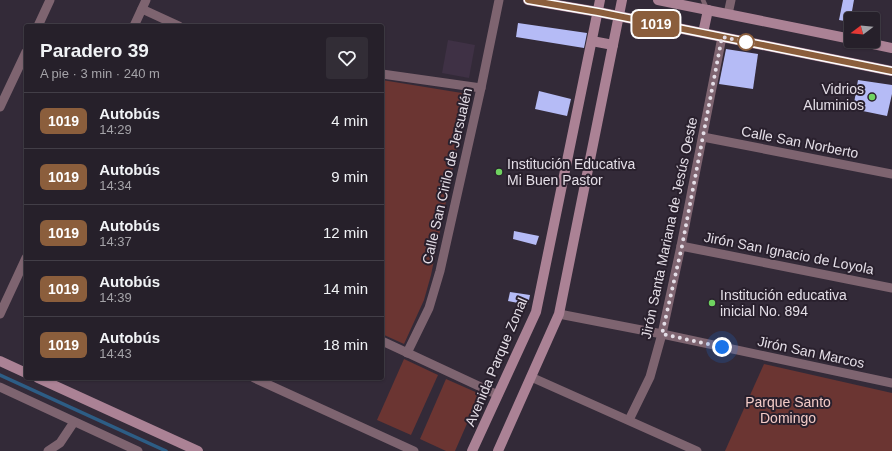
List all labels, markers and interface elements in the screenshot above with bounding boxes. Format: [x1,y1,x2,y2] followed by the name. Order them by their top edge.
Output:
[628,11,684,37] line badge: 1019
[844,12,880,48] north arrow
[844,12,880,48] map controls
[640,16,672,32] text: 1019
[737,33,755,51] unlabelled marker
[326,37,368,79] button: heart
[40,40,149,61] text: Paradero 39
[40,66,160,81] text: A pie · 3 min · 240 m
[803,81,864,113] place label: Vidrios Aluminios
[419,86,475,266] street label: Calle San Cirilo de Jersualén
[867,92,877,102] marker: Vidrios Aluminios
[99,105,160,122] text: Autobús
[331,112,368,129] text: 4 min
[48,113,79,129] text: 1019
[638,115,700,340] street label: Jirón Santa Mariana de Jesús Oeste
[99,122,132,137] text: 14:29
[740,123,860,161] street label: Calle San Norberto
[507,156,636,188] place label: Institución Educativa Mi Buen Pastor
[99,161,160,178] text: Autobús
[494,167,504,177] marker: Institución Educativa Mi Buen Pastor
[331,168,368,185] text: 9 min
[48,169,79,185] text: 1019
[99,178,132,193] text: 14:34
[99,217,160,234] text: Autobús
[323,224,368,241] text: 12 min
[48,225,79,241] text: 1019
[703,229,876,277] street label: Jirón San Ignacio de Loyola
[99,234,132,249] text: 14:37
[99,273,160,290] text: Autobús
[323,280,368,297] text: 14 min
[48,281,79,297] text: 1019
[720,287,847,319] place label: Institución educativa inicial No. 894
[99,290,132,305] text: 14:39
[462,295,530,429] street label: Avenida Parque Zonal
[707,298,717,308] marker: Institución educativa inicial No. 894
[99,329,160,346] text: Autobús
[756,333,866,371] street label: Jirón San Marcos
[323,336,368,353] text: 18 min
[48,337,79,353] text: 1019
[712,337,732,357] your location
[99,346,132,361] text: 14:43
[745,394,831,426] park label: Parque Santo Domingo

